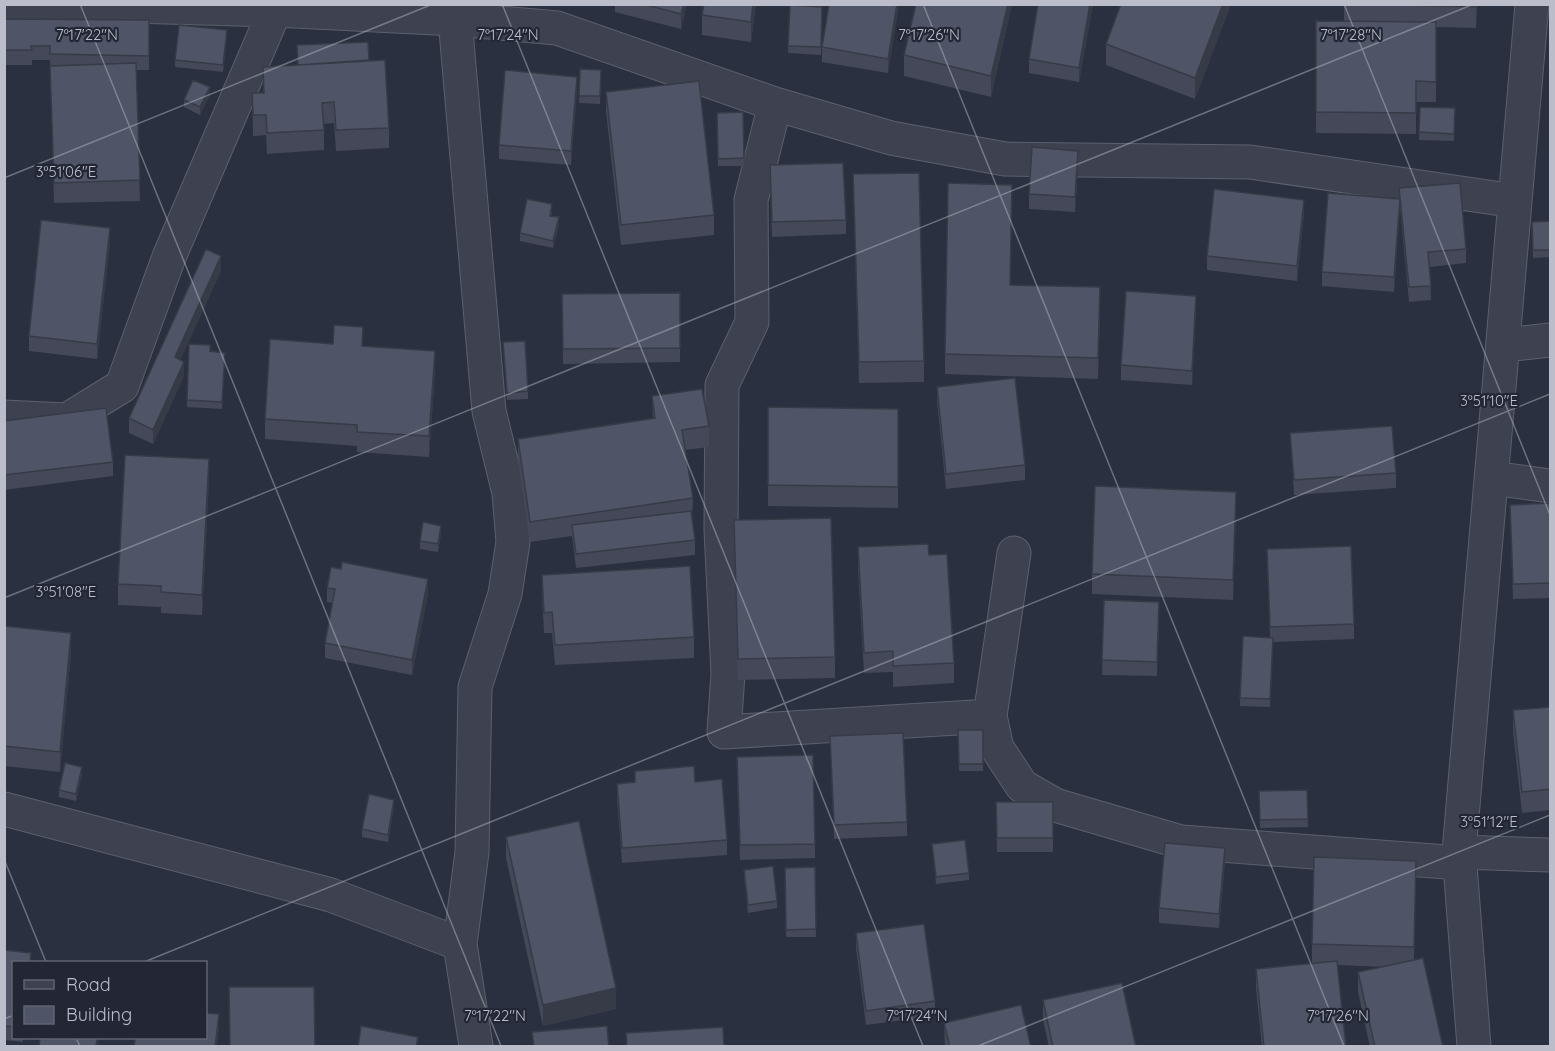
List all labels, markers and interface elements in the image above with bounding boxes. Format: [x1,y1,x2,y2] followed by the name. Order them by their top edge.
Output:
[56,25,118,44] text: 7°17'22"N
[477,25,539,44] text: 7°17'24"N
[898,25,960,44] text: 7°17'26"N
[1320,25,1382,44] text: 7°17'28"N
[36,162,96,181] text: 3°51'06"E
[1460,391,1518,410] text: 3°51'10"E
[36,582,96,601] text: 3°51'08"E
[1460,812,1518,831] text: 3°51'12"E
[12,961,207,1039] legend
[66,973,111,996] text: Road
[66,1003,132,1026] text: Building
[464,1006,526,1025] text: 7°17'22"N
[886,1006,948,1025] text: 7°17'24"N
[1307,1006,1369,1025] text: 7°17'26"N

